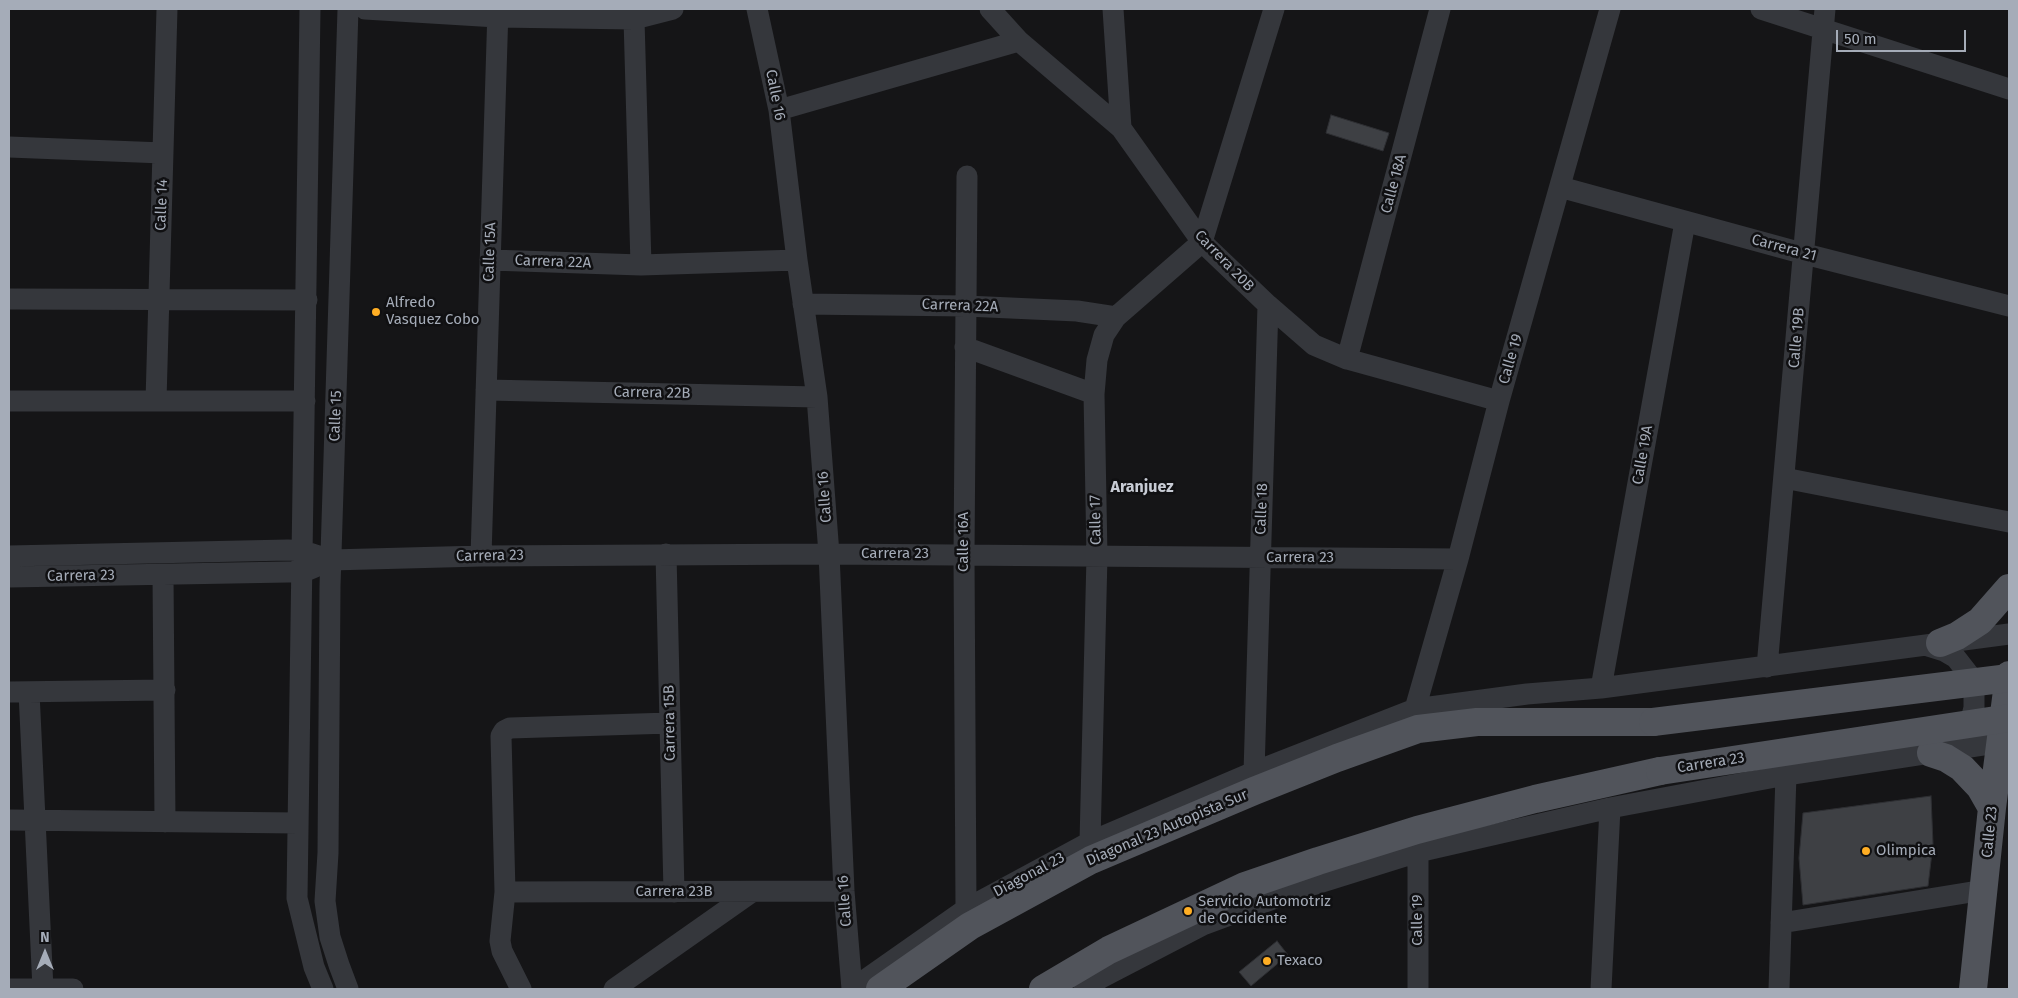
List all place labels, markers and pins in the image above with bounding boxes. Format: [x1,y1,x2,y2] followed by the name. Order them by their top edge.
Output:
[386,294,480,329] place label: Alfredo Vasquez Cobo
[370,306,382,318] marker: Alfredo Vasquez Cobo
[1876,842,1936,860] place label: Olimpica
[1860,845,1872,857] marker: Olimpica
[1198,893,1331,928] place label: Servicio Automotriz de Occidente
[1182,905,1194,917] marker: Servicio Automotriz de Occidente
[1277,952,1323,970] place label: Texaco
[1261,955,1273,967] marker: Texaco

